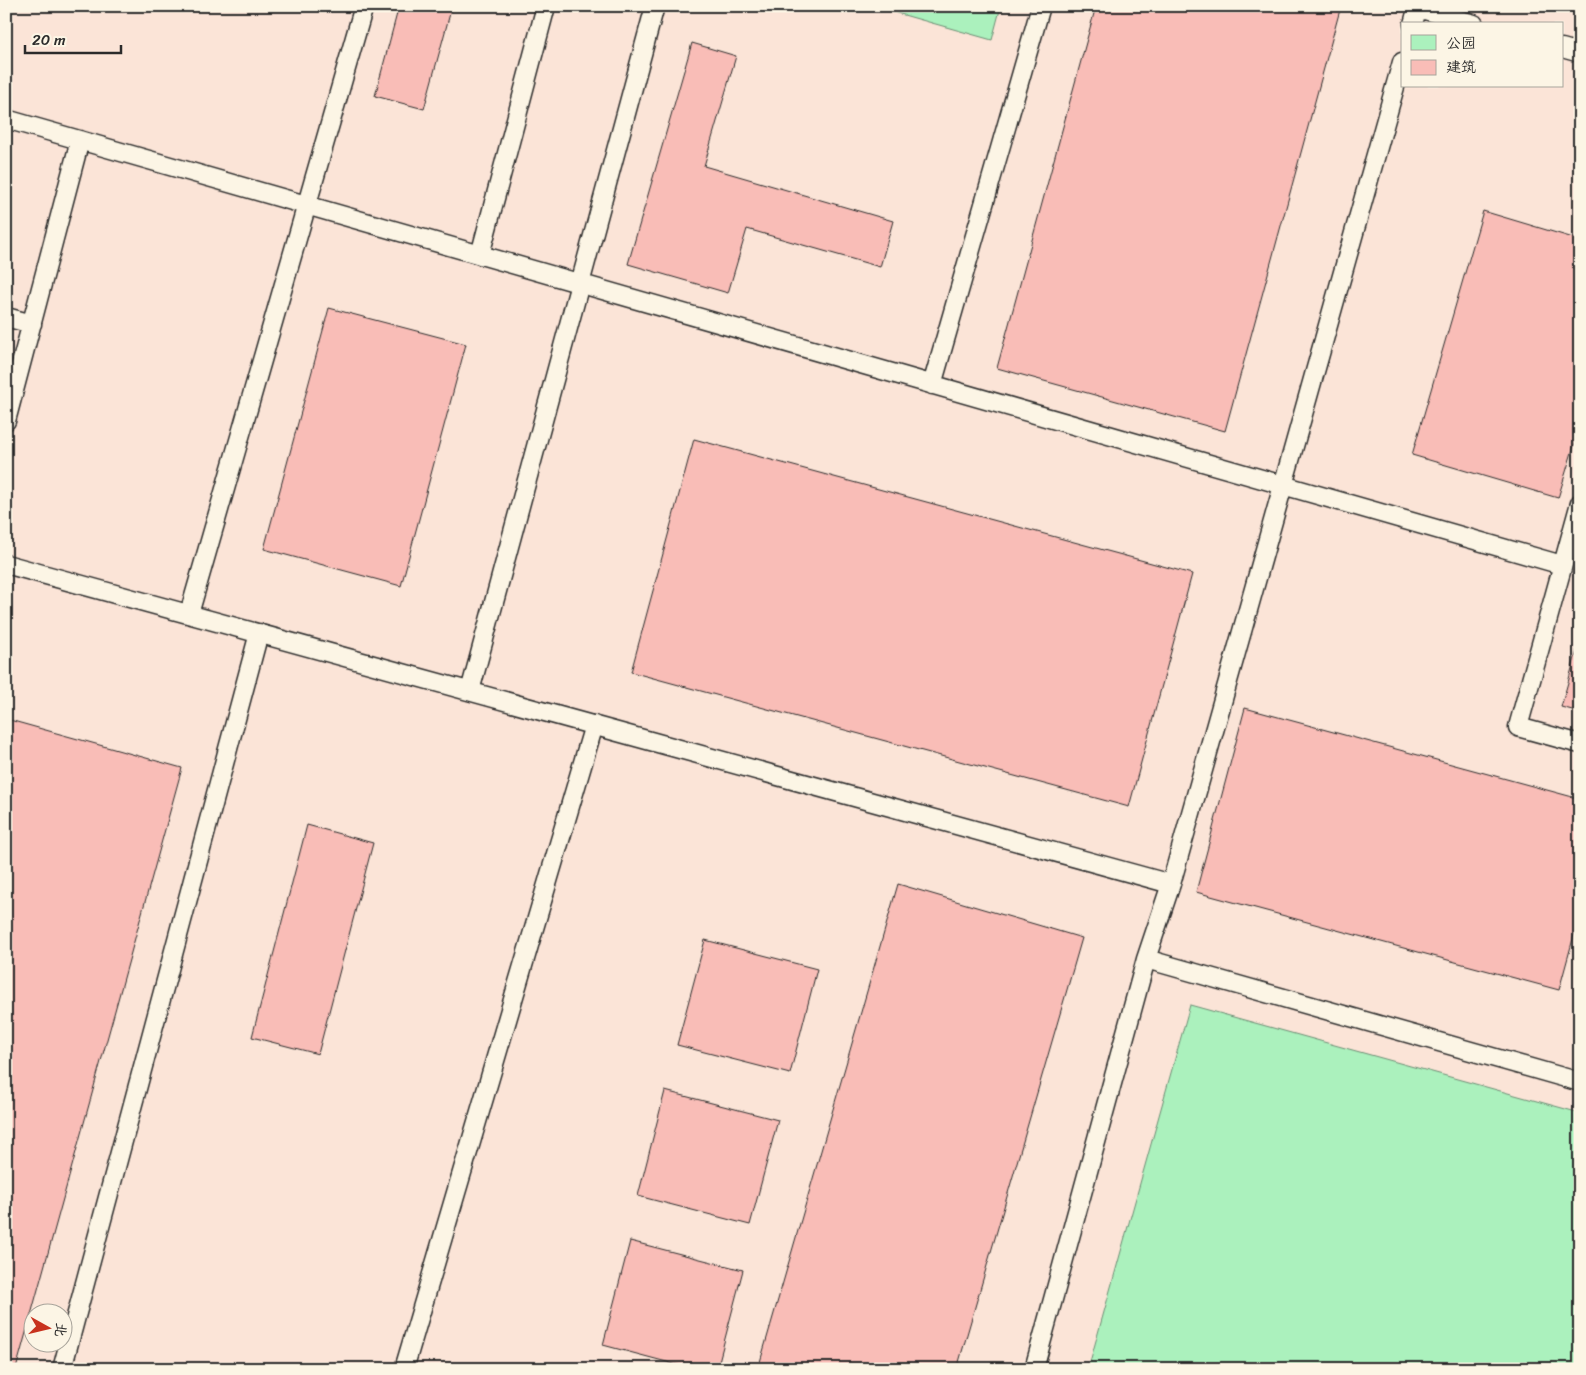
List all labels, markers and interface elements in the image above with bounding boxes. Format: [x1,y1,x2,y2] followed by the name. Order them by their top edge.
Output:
[25,22,121,54] scale bar
[1401,22,1564,88] legend
[32,27,66,53] text: 20 m
[1446,30,1476,56] text: 公园
[1446,54,1476,80] text: 建筑
[22,1302,72,1352] north arrow
[47,1321,74,1338] text: 北

